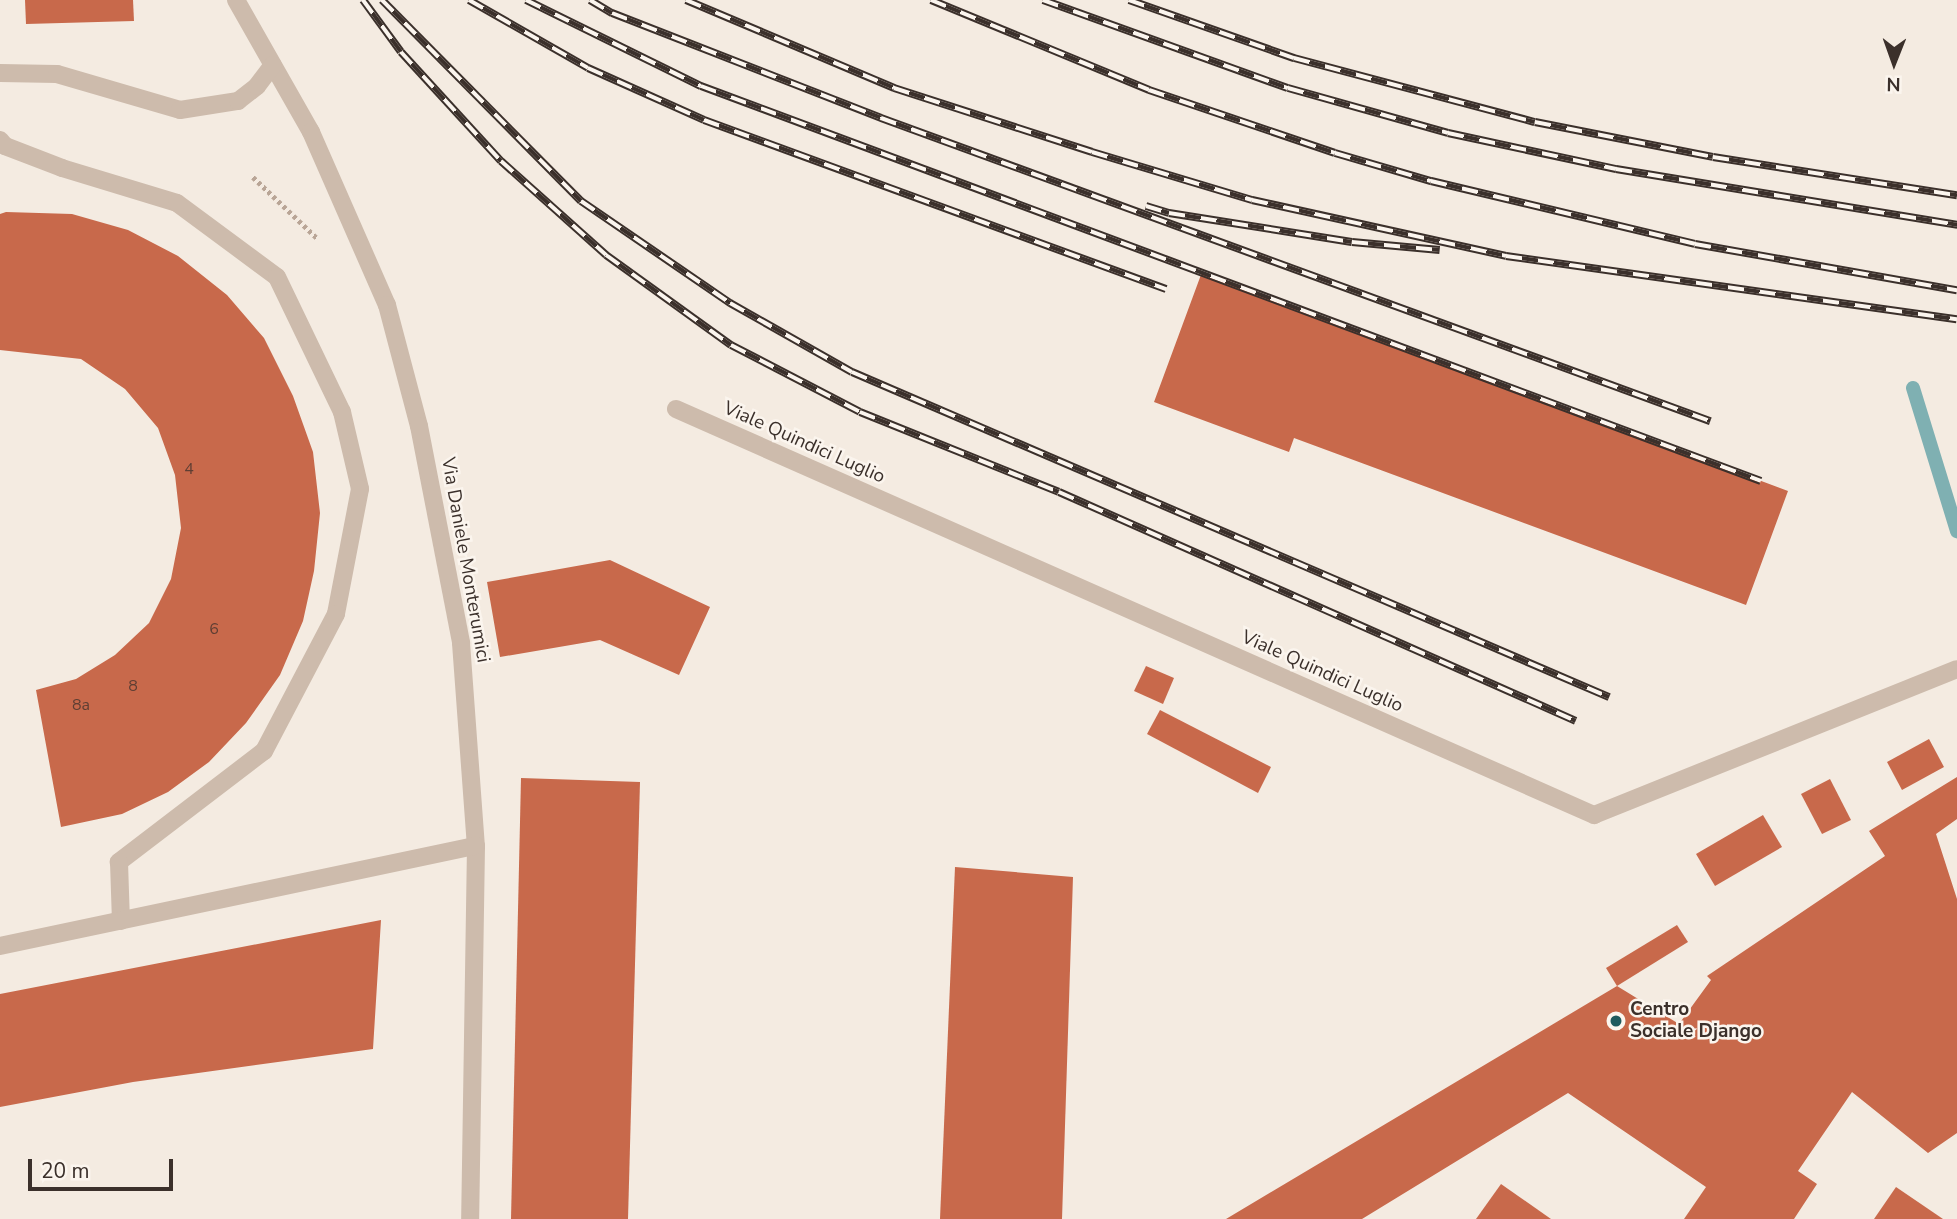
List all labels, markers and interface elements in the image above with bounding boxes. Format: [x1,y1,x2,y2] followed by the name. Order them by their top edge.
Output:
[1859,28,1929,98] north arrow
[1886,71,1901,97] text: N
[720,397,888,489] street label: Viale Quindici Luglio
[436,456,494,664] street label: Via Daniele Monterumici
[184,459,194,479] house number: 4
[209,619,219,639] house number: 6
[1238,626,1406,718] street label: Viale Quindici Luglio
[128,676,138,696] house number: 8
[72,695,90,715] house number: 8a
[1630,999,1762,1043] place label: Centro Sociale Django
[1608,1013,1624,1029] marker: Centro Sociale Django
[32,1146,177,1190] scale bar
[41,1157,90,1185] text: 20 m

